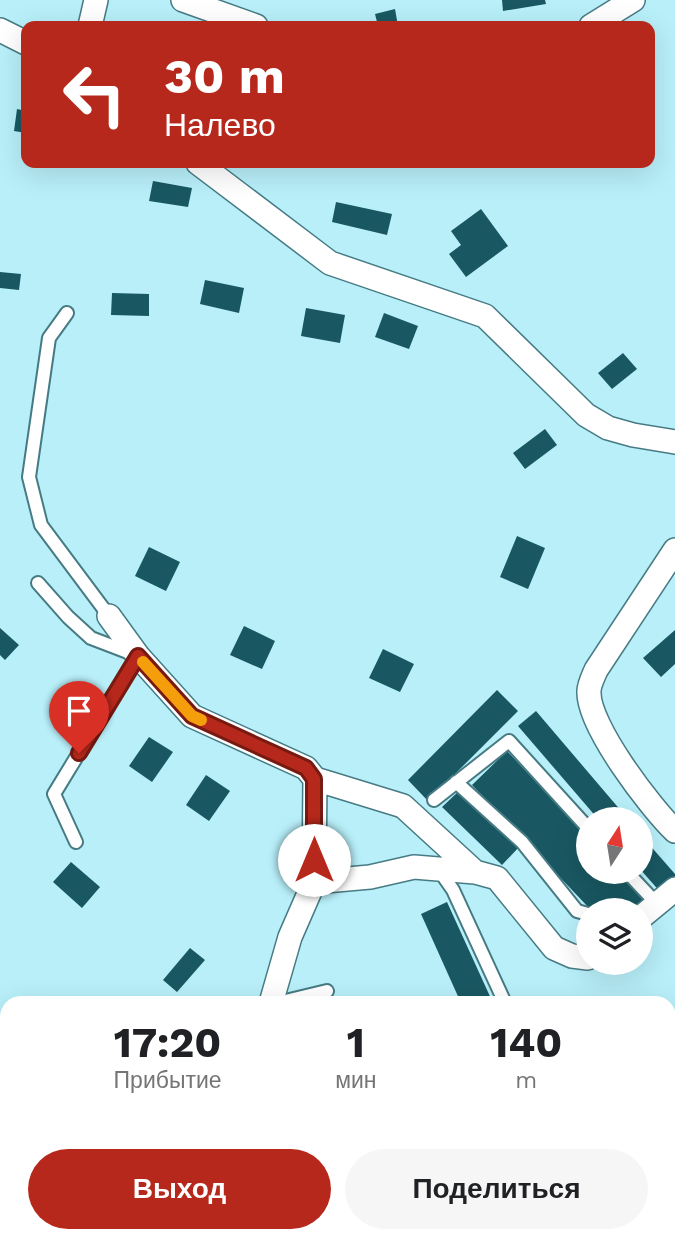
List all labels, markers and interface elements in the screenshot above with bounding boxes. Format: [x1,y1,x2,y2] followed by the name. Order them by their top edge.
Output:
[164,47,285,105] text: 30 m
[49,49,140,140] icon: left
[164,106,276,144] text: Налево
[49,681,109,753] pin
[60,692,98,730] icon: arrive
[576,807,653,884] north arrow
[576,807,653,975] map controls
[277,823,351,897] position arrow
[576,898,653,975] button: layers
[114,1018,221,1067] text: 17:20
[347,1018,365,1067] text: 1
[490,1018,562,1067] text: 140
[114,1067,222,1094] text: Прибытие
[335,1067,377,1094] text: мин
[515,1067,537,1094] text: m
[28,1149,331,1229] button: Выход
[345,1149,648,1229] button: Поделиться

